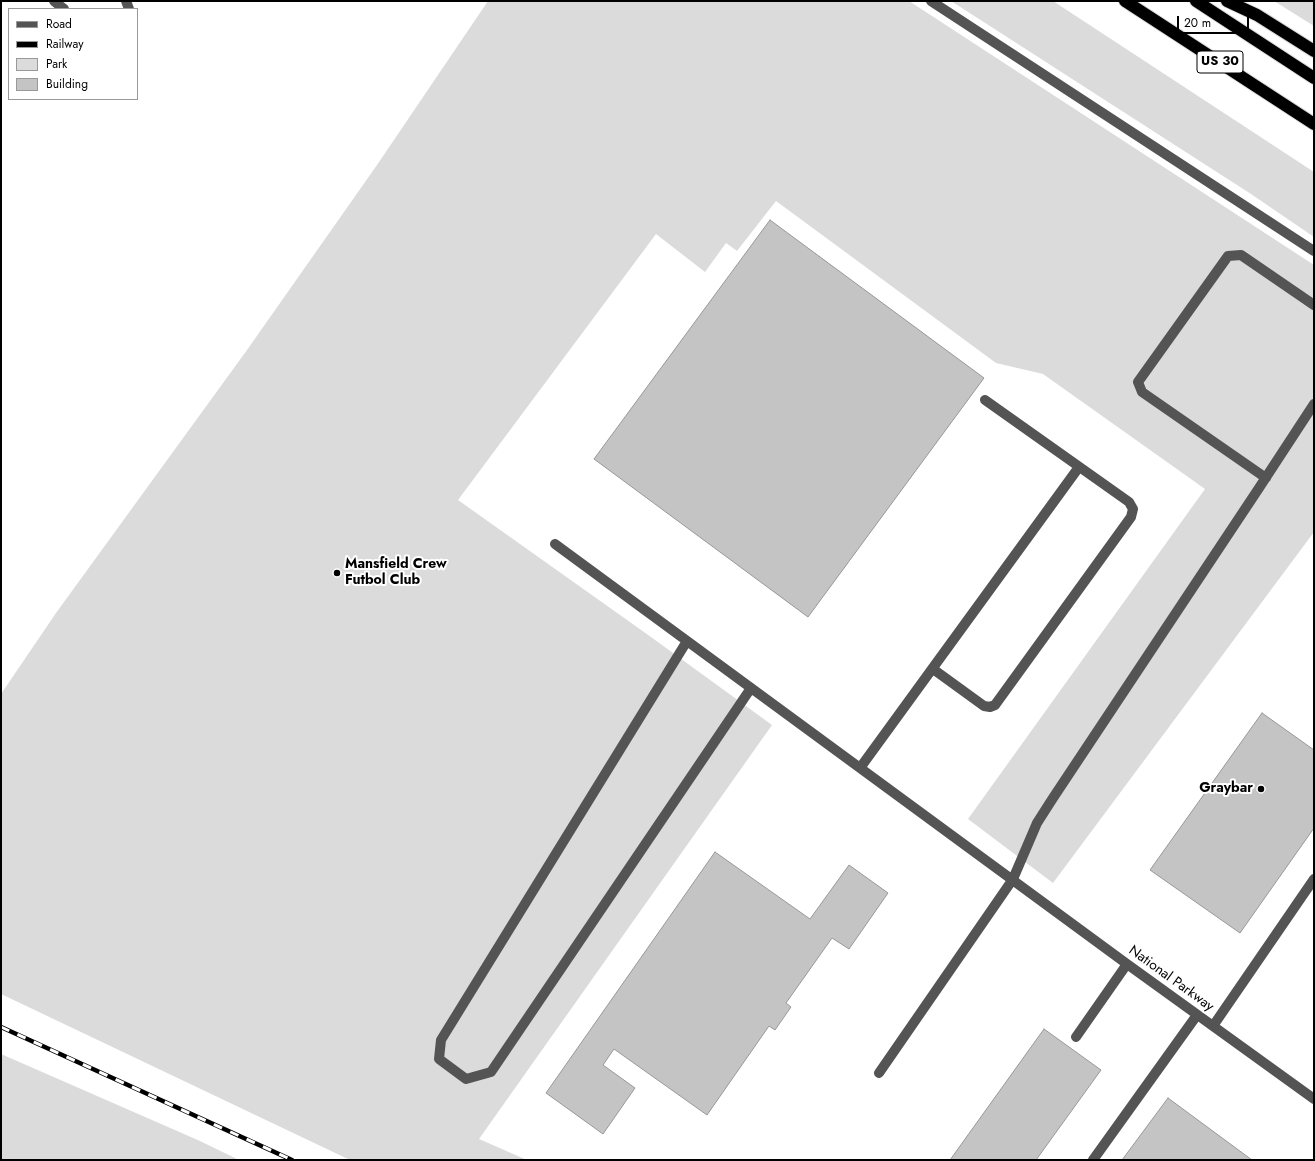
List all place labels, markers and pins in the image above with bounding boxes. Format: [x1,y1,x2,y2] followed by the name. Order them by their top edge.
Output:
[345,557,447,590] place label: Mansfield Crew Futbol Club
[332,568,342,578] marker: Mansfield Crew Futbol Club
[1199,781,1253,797] place label: Graybar
[1256,784,1266,794] marker: Graybar

